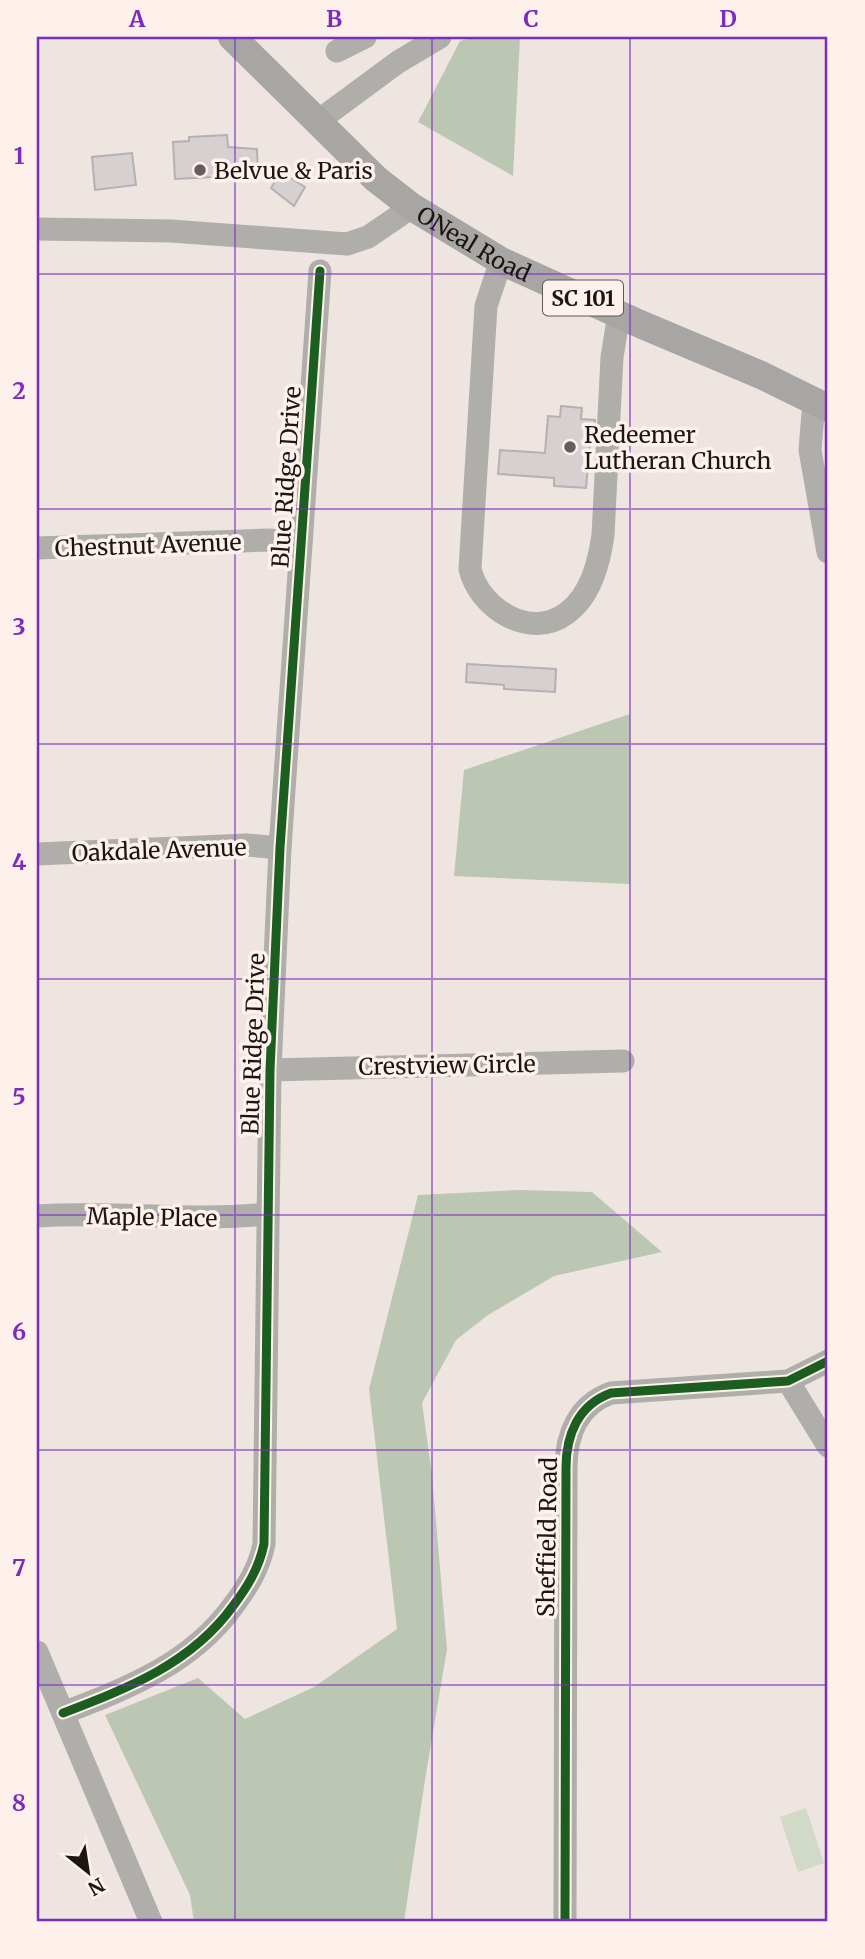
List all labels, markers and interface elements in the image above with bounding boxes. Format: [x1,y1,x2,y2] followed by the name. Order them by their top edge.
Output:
[128,4,146,33] text: A
[326,4,342,33] text: B
[523,4,539,33] text: C
[719,4,737,33] text: D
[14,141,25,170] text: 1
[214,156,373,185] place label: Belvue & Paris
[192,162,208,178] marker: Belvue & Paris
[412,199,536,287] street label: ONeal Road
[543,280,623,316] road number: SC 101
[12,376,26,405] text: 2
[265,385,307,569] street label: Blue Ridge Drive
[584,420,771,475] place label: Redeemer Lutheran Church
[562,439,578,455] marker: Redeemer Lutheran Church
[54,527,242,563] street label: Chestnut Avenue
[12,612,26,641] text: 3
[71,832,247,868] street label: Oakdale Avenue
[12,847,27,876] text: 4
[235,953,271,1135] street label: Blue Ridge Drive
[358,1049,536,1081] street label: Crestview Circle
[12,1082,26,1111] text: 5
[86,1201,218,1233] street label: Maple Place
[12,1317,26,1346] text: 6
[531,1456,563,1617] street label: Sheffield Road
[12,1553,26,1582] text: 7
[12,1788,26,1817] text: 8
[52,1836,122,1906] north arrow
[84,1873,109,1901] text: N

